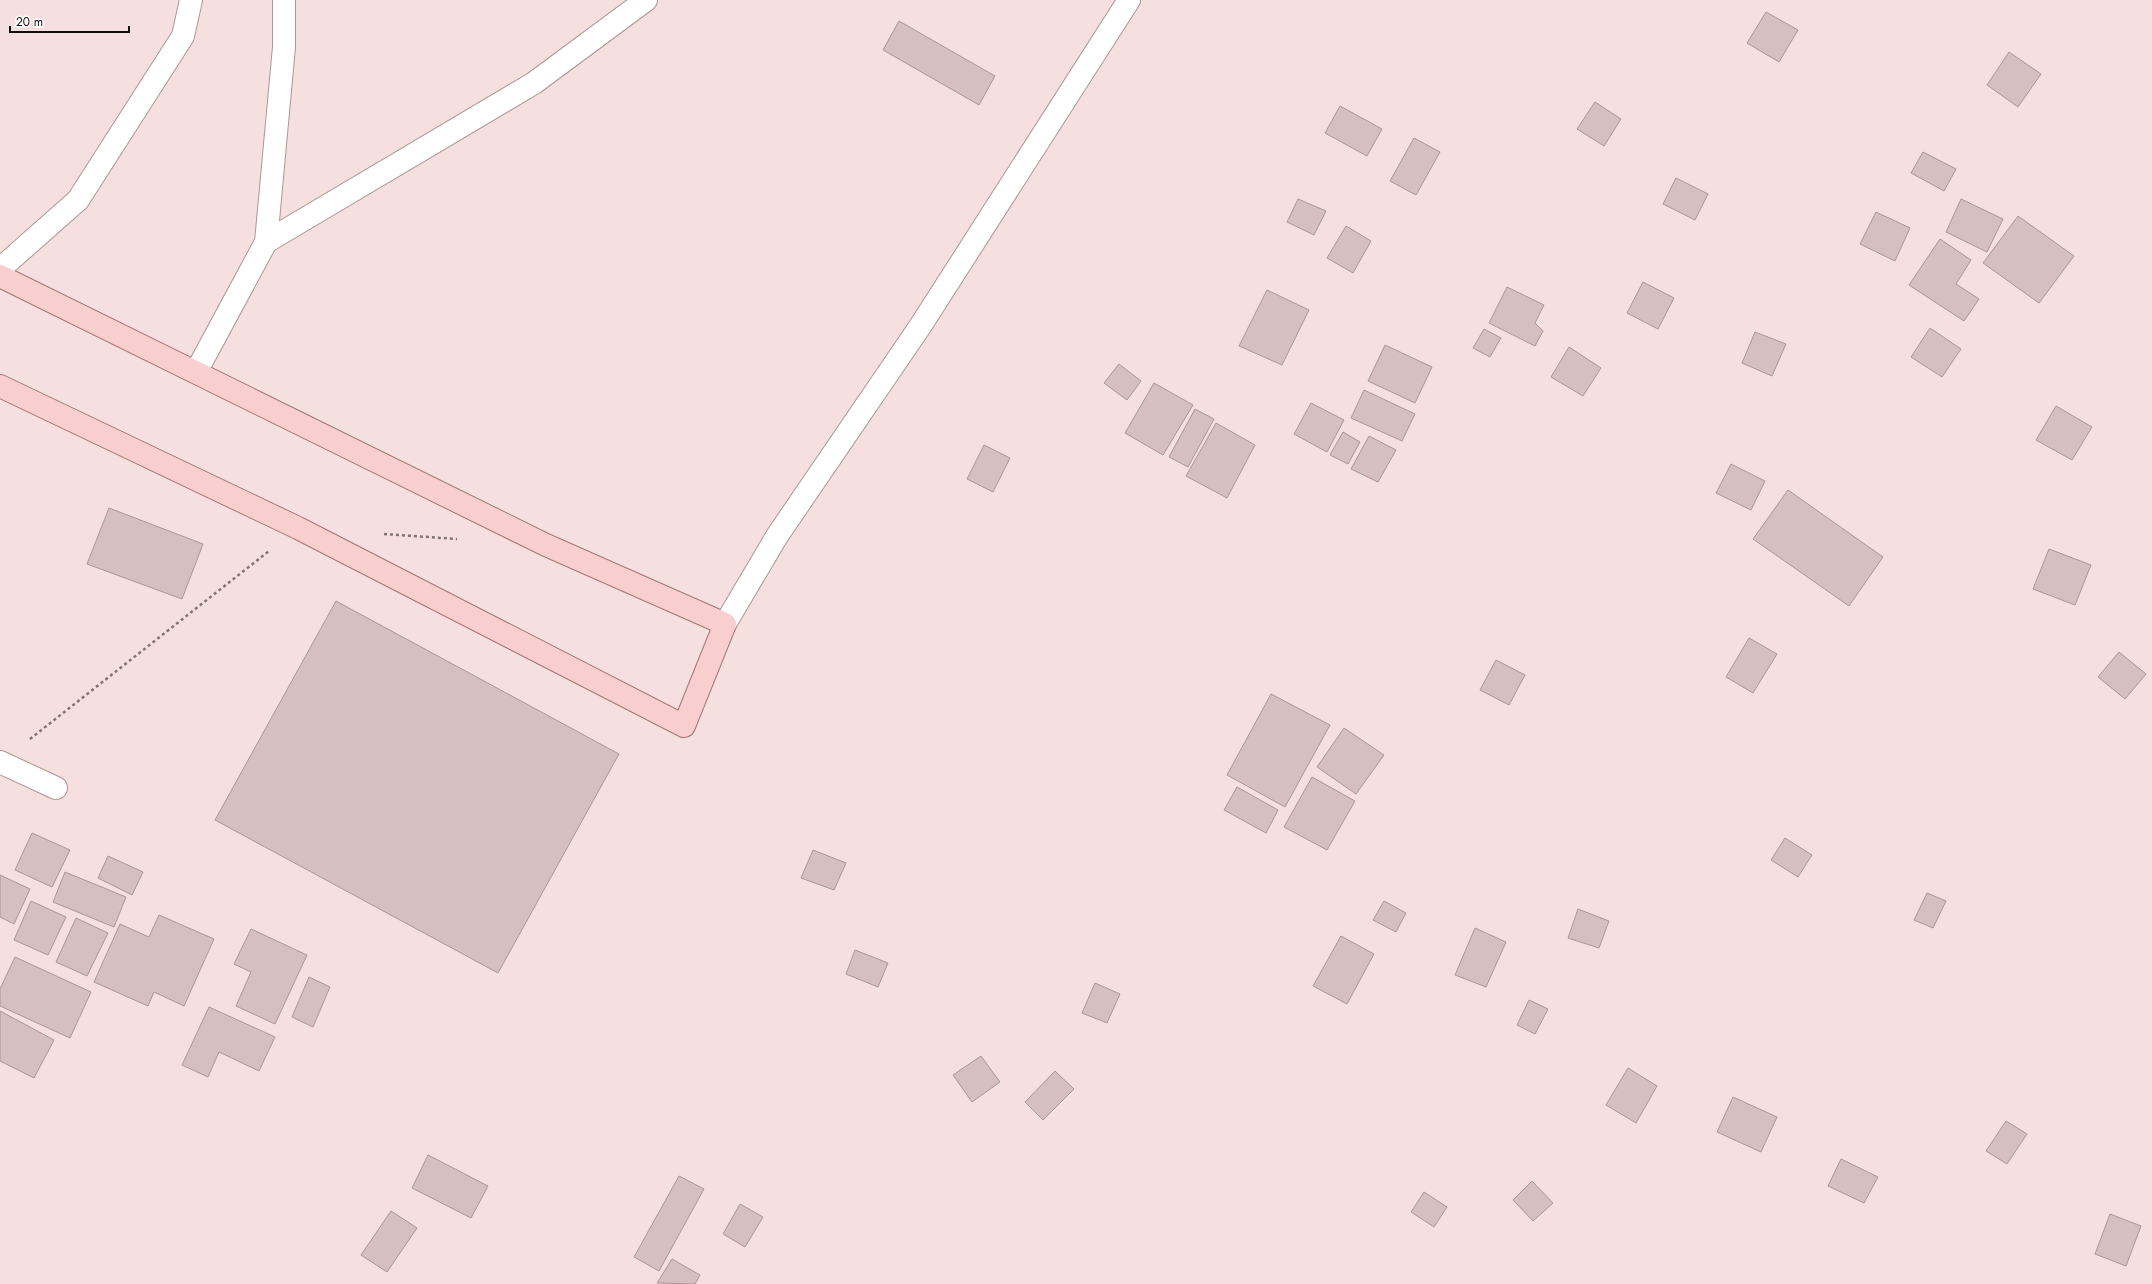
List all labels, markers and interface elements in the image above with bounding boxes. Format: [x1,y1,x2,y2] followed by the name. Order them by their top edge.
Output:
[10,8,129,34] scale bar
[16,13,43,31] text: 20 m

